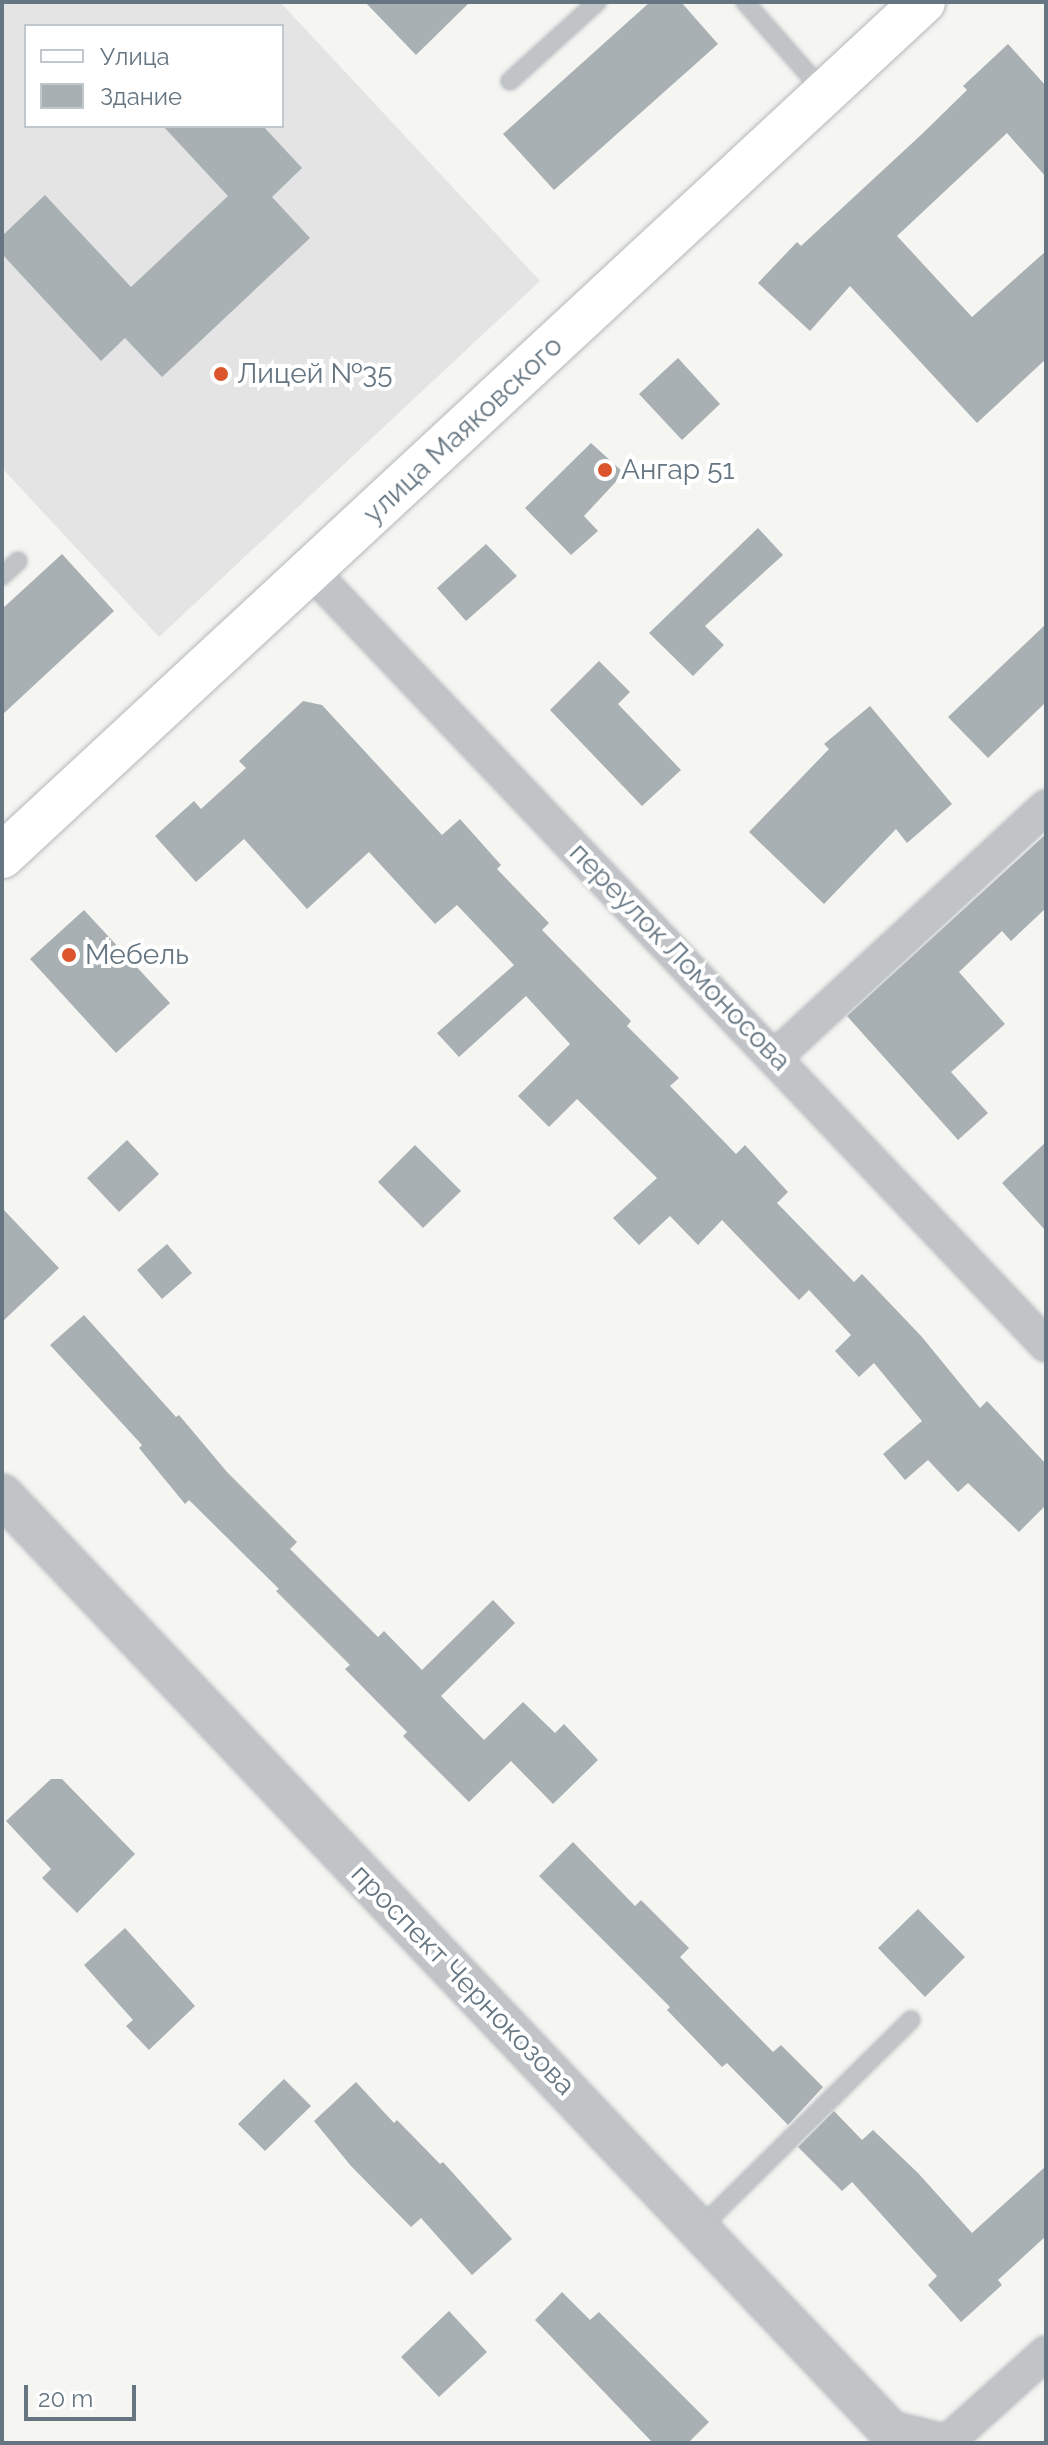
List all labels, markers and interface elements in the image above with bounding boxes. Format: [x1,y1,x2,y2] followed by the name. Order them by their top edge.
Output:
[24,24,284,128] legend
[100,42,170,71] text: Улица
[100,82,182,111] text: Здание
[357,329,569,531] street label: улица Маяковского
[237,357,393,391] place label: Лицей №35
[212,365,230,383] marker: Лицей №35
[621,453,735,487] place label: Ангар 51
[596,461,614,479] marker: Ангар 51
[562,836,798,1078] street label: переулок Ломоносова
[85,938,189,972] place label: Мебель
[60,946,78,964] marker: Мебель
[344,1858,582,2102] street label: проспект Чернокозова
[28,2369,140,2419] scale bar
[38,2384,93,2413] text: 20 m

